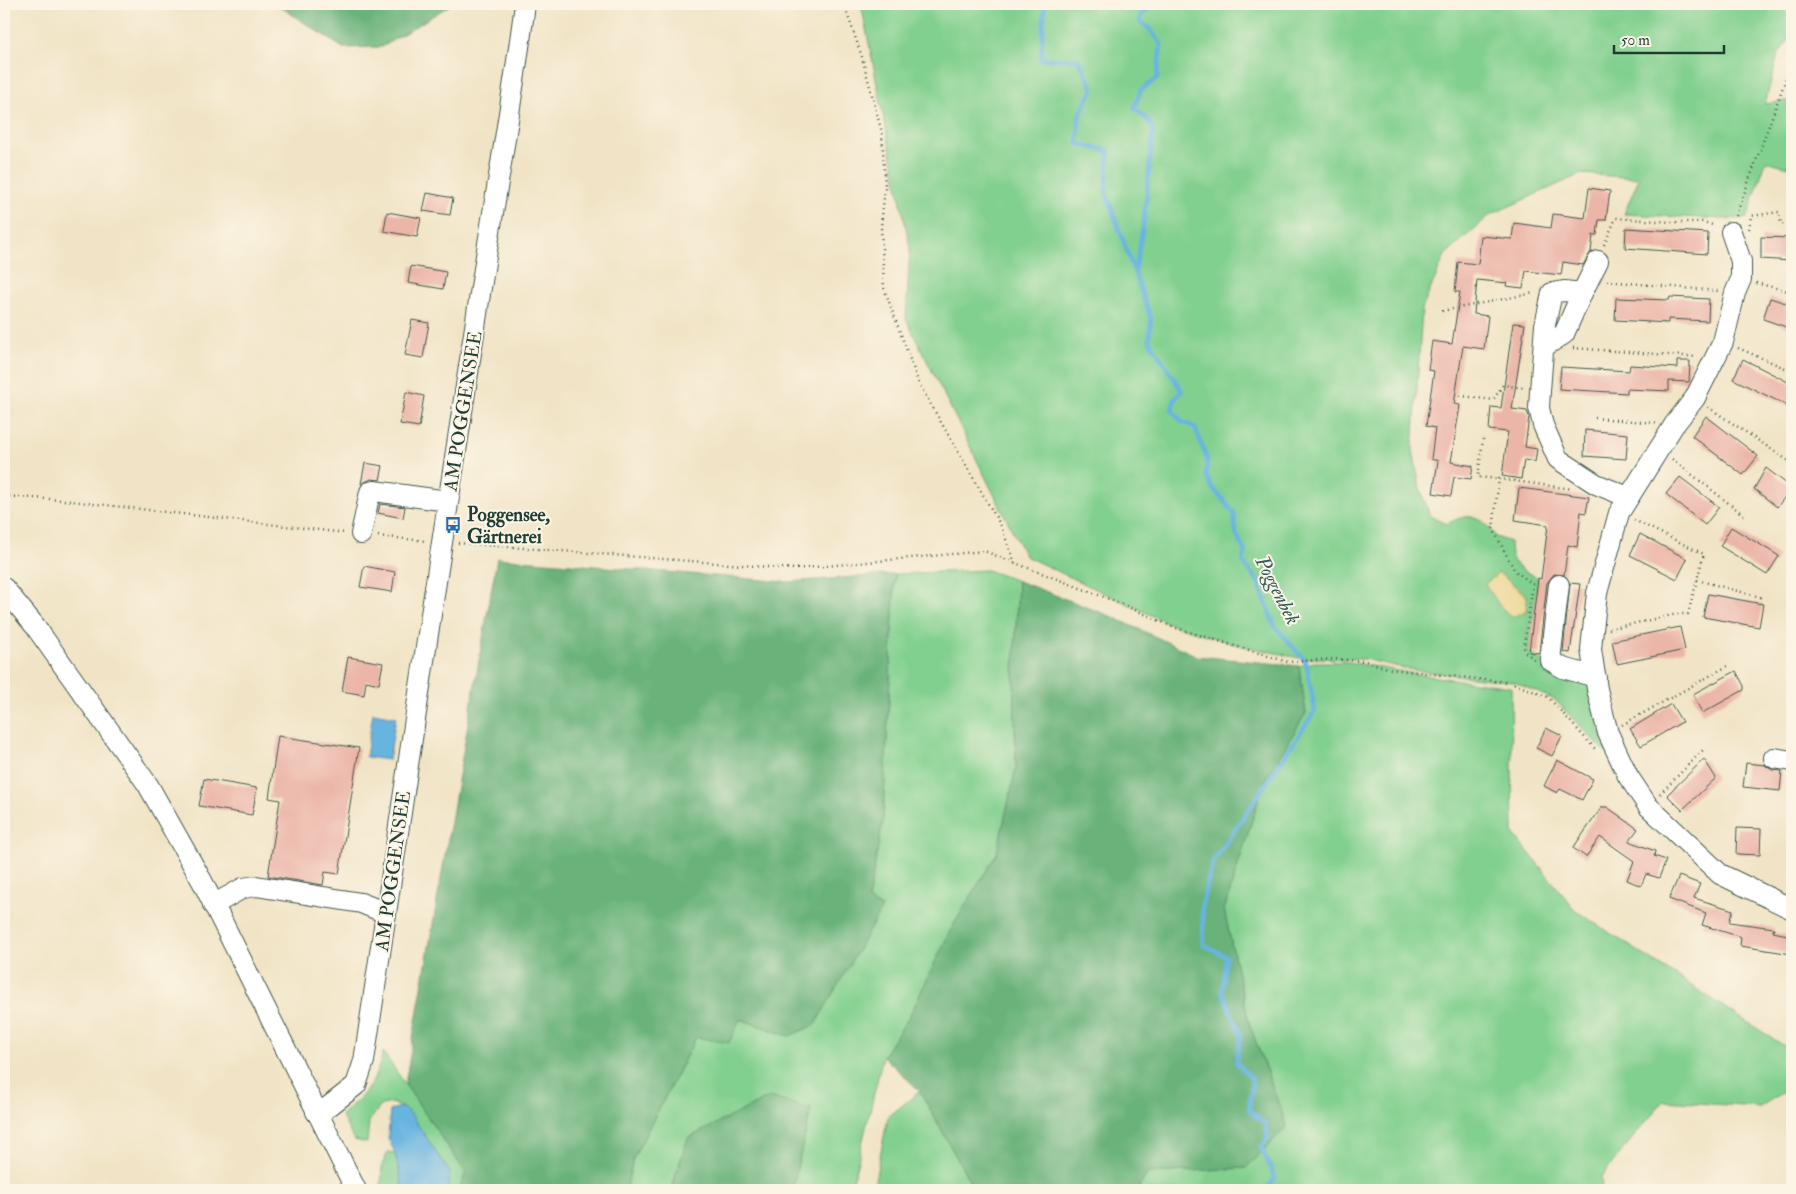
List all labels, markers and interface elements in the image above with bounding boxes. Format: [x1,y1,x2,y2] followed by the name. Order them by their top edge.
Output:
[1614,22,1724,54] scale bar
[1621,31,1650,50] text: 50 m
[438,329,488,494] street label: AM POGGENSEE
[467,503,551,549] place label: Poggensee, Gärtnerei
[443,515,463,535] bus stop icon: Poggensee, Gärtnerei
[1249,551,1305,629] water label: Poggenbek
[370,789,416,954] street label: AM POGGENSEE

